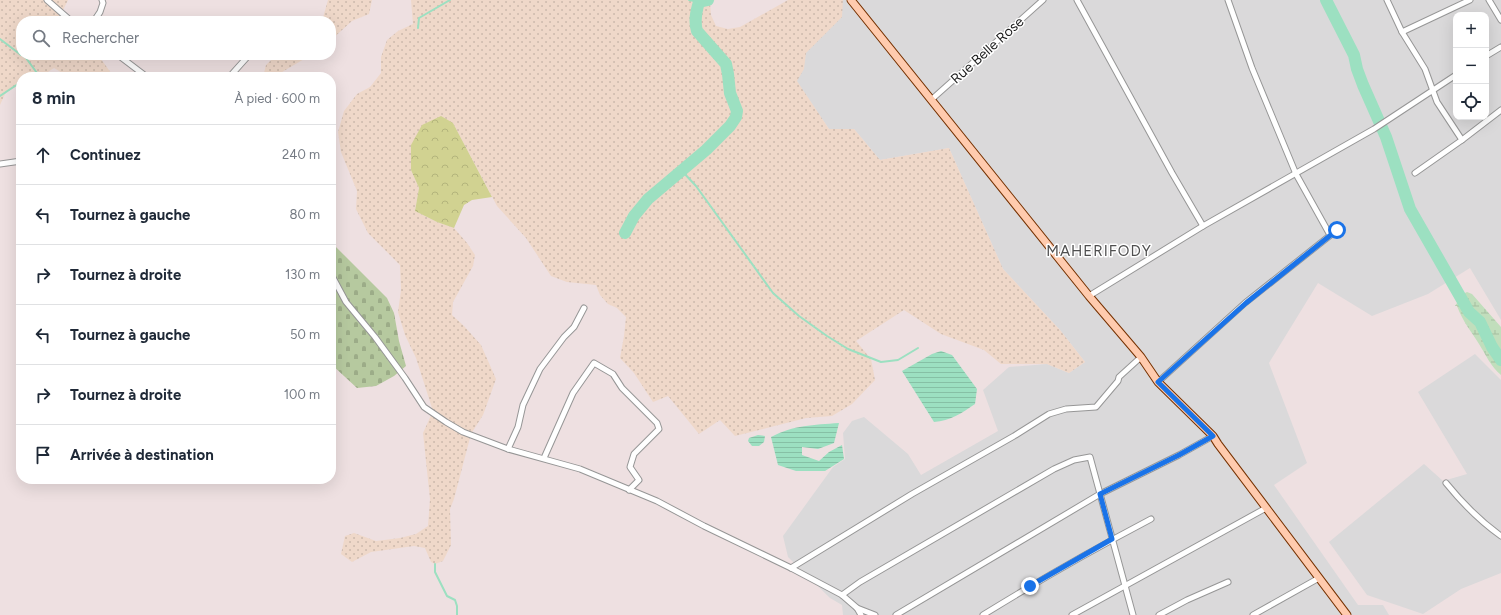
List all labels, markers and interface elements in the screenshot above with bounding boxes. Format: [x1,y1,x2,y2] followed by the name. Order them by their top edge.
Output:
[1453,12,1489,120] map controls
[1453,12,1489,48] button: +
[947,13,1028,88] street label: Rue Belle Rose
[16,16,336,60] search box
[30,27,52,49] icon: search
[62,29,139,47] text: Rechercher
[1453,48,1489,84] button: −
[1453,84,1489,120] button: locate
[32,88,75,108] text: 8 min
[235,91,320,106] text: À pied · 600 m
[32,144,54,166] icon: ahead
[70,146,141,164] text: Continuez
[282,147,320,162] text: 240 m
[32,204,54,226] icon: left
[70,206,190,224] text: Tournez à gauche
[289,207,320,222] text: 80 m
[1328,221,1346,239] route start
[1046,242,1152,260] district label: MAHERIFODY
[32,264,54,286] icon: right
[70,266,181,284] text: Tournez à droite
[285,267,320,282] text: 130 m
[32,324,54,346] icon: left
[70,326,190,344] text: Tournez à gauche
[290,327,320,342] text: 50 m
[32,384,54,406] icon: right
[70,386,181,404] text: Tournez à droite
[284,387,320,402] text: 100 m
[32,444,54,466] icon: arrive
[70,446,214,464] text: Arrivée à destination
[1021,577,1039,595] route end

